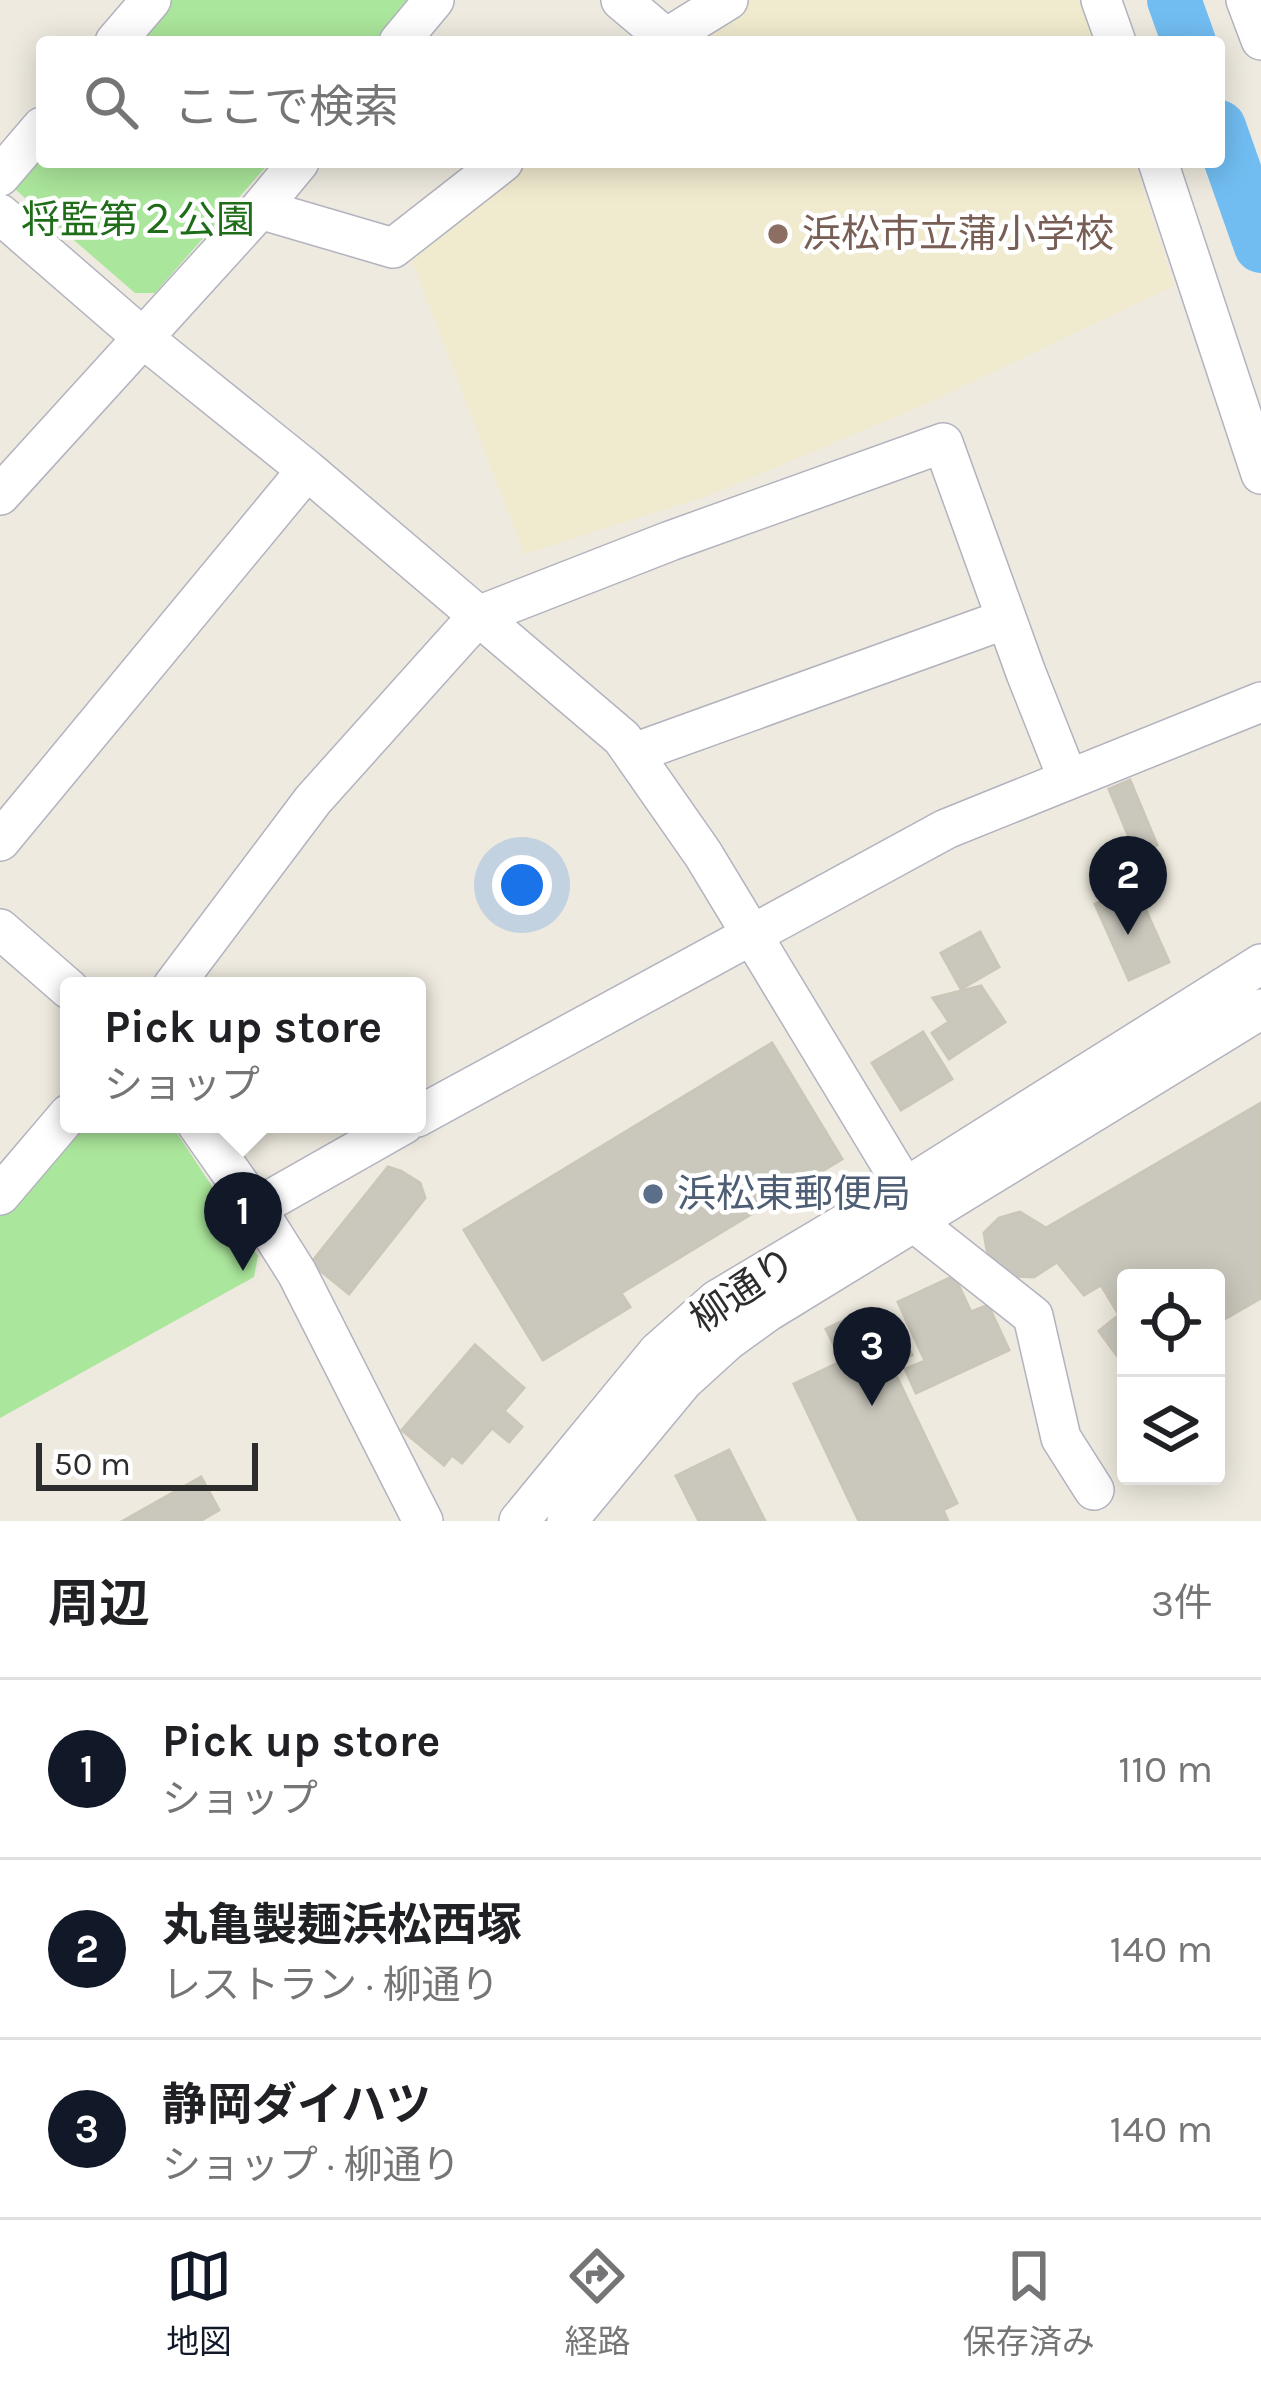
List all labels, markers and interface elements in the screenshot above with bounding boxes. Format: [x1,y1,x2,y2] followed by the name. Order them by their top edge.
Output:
[36,36,1225,168] search box
[78,69,144,135] icon: search
[174,81,399,133] text: ここで検索
[21,197,255,243] park label: 将監第２公園
[802,211,1114,257] place label: 浜松市立蒲小学校
[765,221,791,247] marker: 浜松市立蒲小学校
[1089,836,1167,935] pin: 2
[492,855,552,915] your location
[60,977,426,1133] popup
[104,1001,382,1053] text: Pick up store
[104,1062,260,1108] text: ショップ
[677,1171,911,1217] place label: 浜松東郵便局
[204,1172,282,1271] pin: 1
[640,1181,666,1207] marker: 浜松東郵便局
[682,1238,804,1342] street label: 柳通り
[1117,1269,1225,1485] map controls
[1117,1269,1225,1377] button: locate
[833,1307,911,1406] pin: 3
[1117,1377,1225,1485] button: layers
[36,1437,258,1490] scale bar
[54,1445,131,1483] text: 50 m
[48,1574,150,1634] text: 周辺
[1151,1580,1213,1626] text: 3件
[162,1715,440,1767] text: Pick up store
[80,1746,94,1792] text: 1
[1118,1746,1213,1792] text: 110 m
[162,1776,318,1822] text: ショップ
[162,1899,522,1951] text: 丸亀製麺浜松西塚
[75,1926,99,1972] text: 2
[1109,1926,1213,1972] text: 140 m
[162,1962,500,2008] text: レストラン · 柳通り
[162,2079,431,2131] text: 静岡ダイハツ
[75,2106,99,2152] text: 3
[1109,2106,1213,2152] text: 140 m
[162,2142,461,2188] text: ショップ · 柳通り
[166,2243,232,2363] tab: 地図
[564,2243,630,2363] tab: 経路
[963,2243,1095,2363] tab: 保存済み

